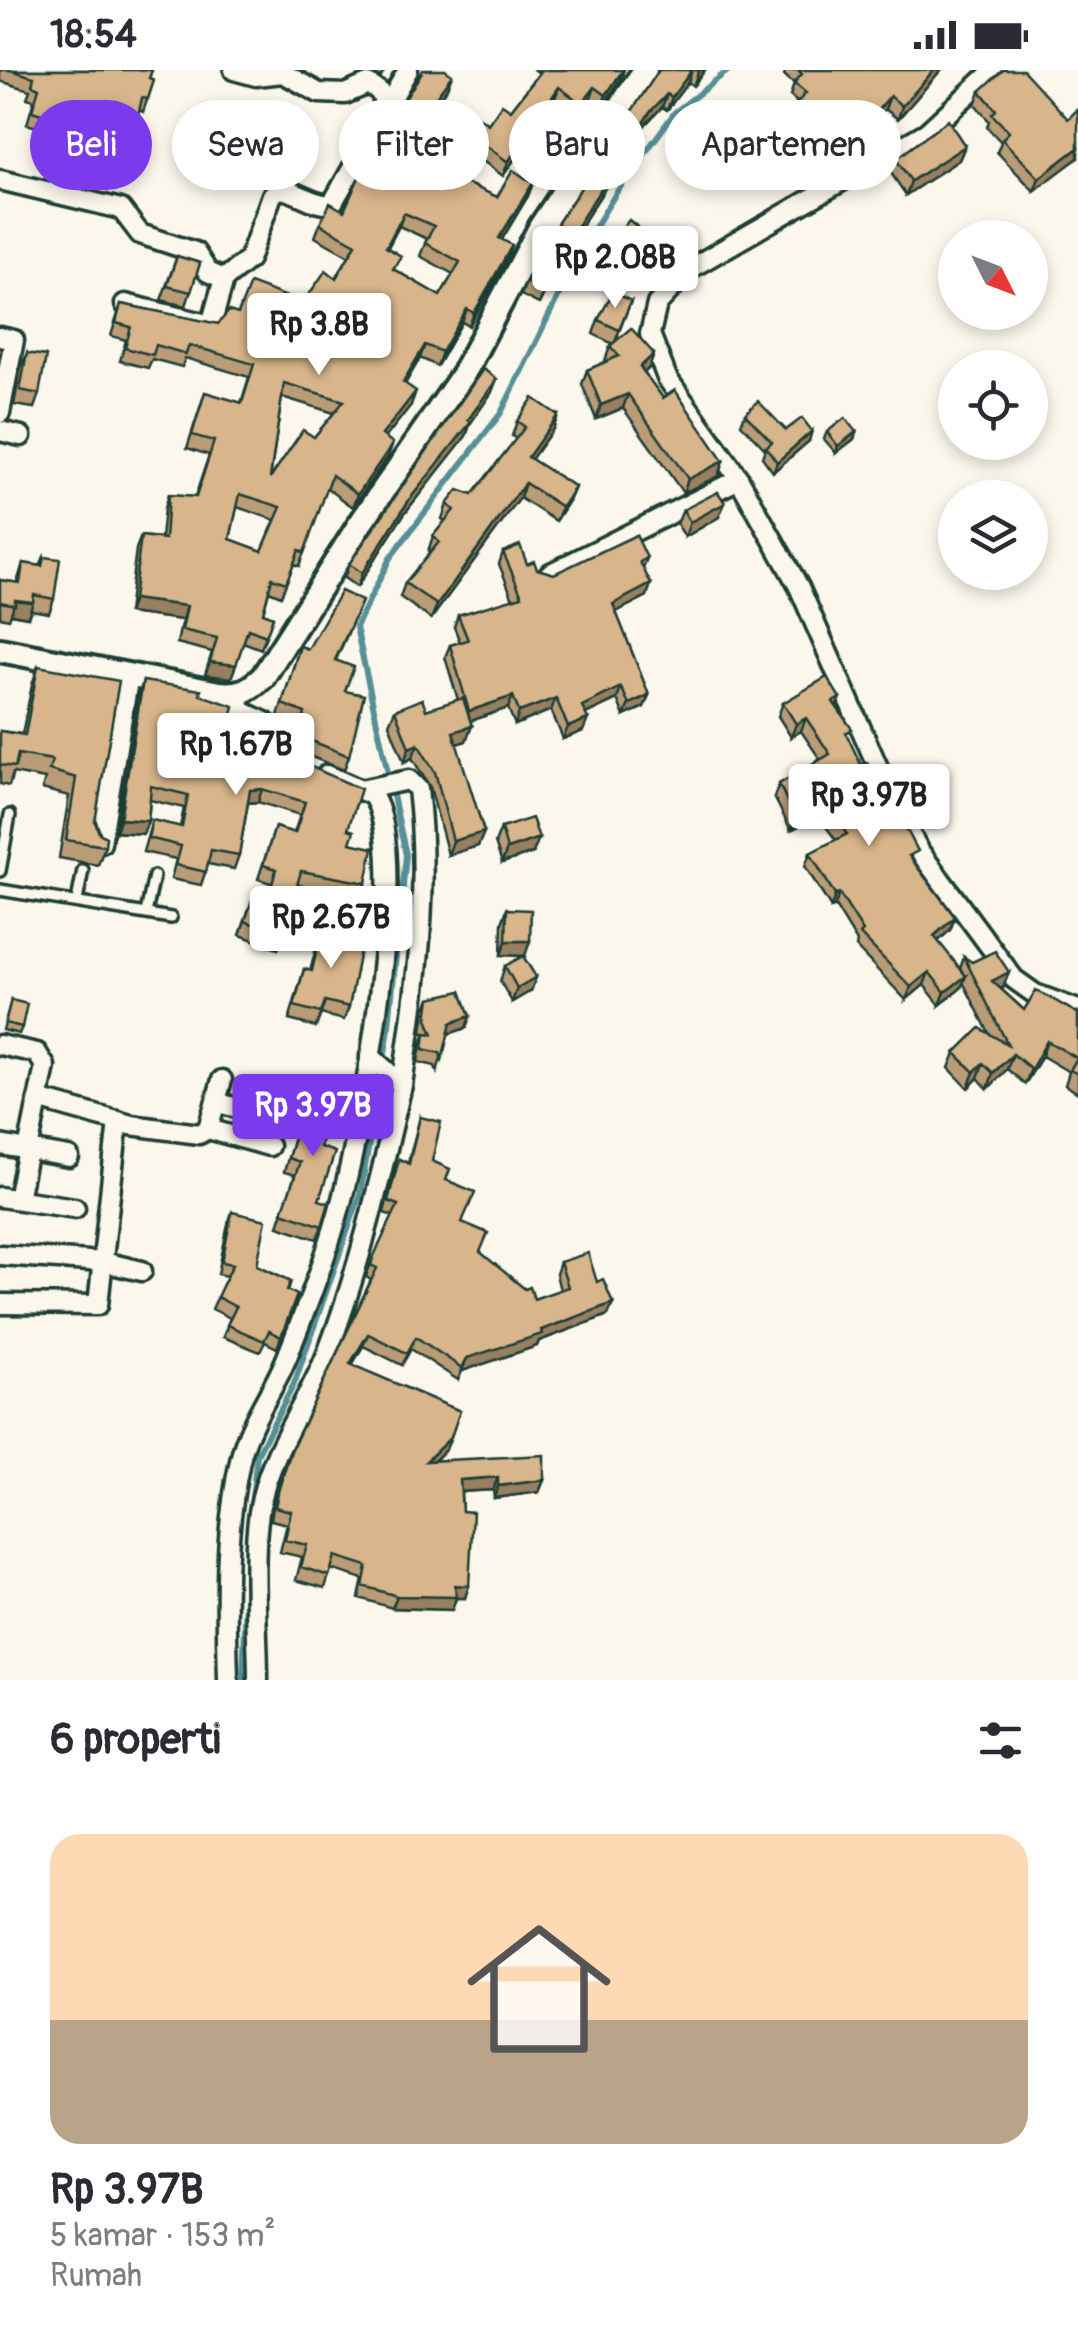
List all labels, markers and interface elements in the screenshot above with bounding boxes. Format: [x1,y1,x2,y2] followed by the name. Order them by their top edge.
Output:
[50,11,137,59] text: 18:54
[30,100,152,190] chip: Beli
[172,100,319,190] chip: Sewa
[339,100,489,190] chip: Filter
[509,100,645,190] chip: Baru
[665,100,901,190] chip: Apartemen
[938,220,1048,330] north arrow
[938,220,1048,590] map controls
[512,226,718,311] pin: Rp 2.08B
[554,238,676,278] text: Rp 2.08B
[227,293,411,378] pin: Rp 3.8B
[269,305,369,345] text: Rp 3.8B
[938,350,1048,460] button: locate
[938,480,1048,590] button: layers
[133,713,339,798] pin: Rp 1.67B
[179,725,293,765] text: Rp 1.67B
[766,764,972,849] pin: Rp 3.97B
[811,776,927,816] text: Rp 3.97B
[228,886,434,971] pin: Rp 2.67B
[272,898,390,938] text: Rp 2.67B
[210,1074,416,1159] pin: Rp 3.97B
[255,1086,371,1126] text: Rp 3.97B
[973,1713,1028,1768] icon: filters
[50,1714,220,1766] text: 6 properti
[449,1899,629,2079] icon: home
[50,2164,204,2216] text: Rp 3.97B
[50,2216,275,2256] text: 5 kamar · 153 m²
[50,2256,142,2296] text: Rumah

